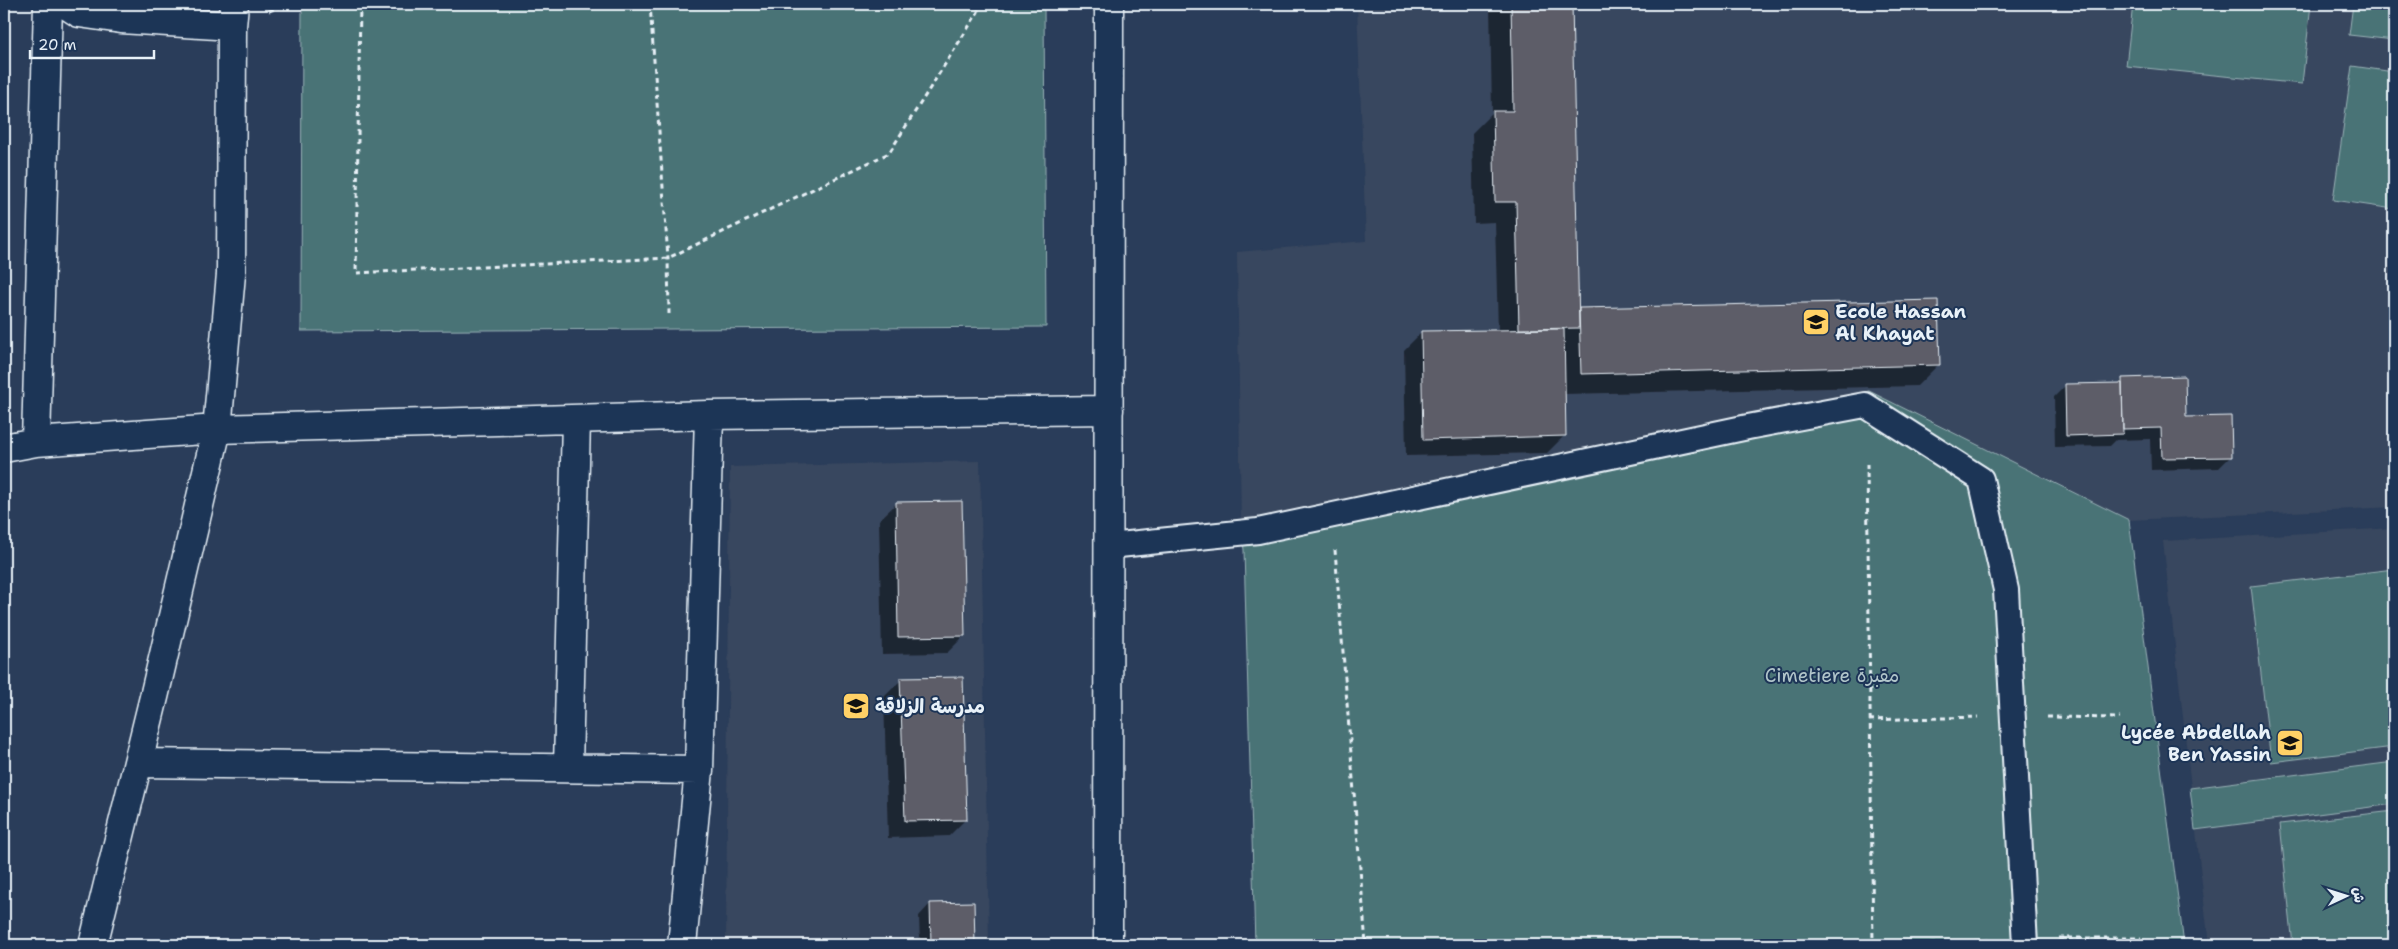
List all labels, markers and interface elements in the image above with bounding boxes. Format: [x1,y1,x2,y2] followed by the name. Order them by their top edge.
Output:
[30,28,154,60] scale bar
[38,35,77,55] text: 20 m
[1835,299,1967,346] place label: Ecole Hassan Al Khayat
[1801,307,1831,337] school or university icon: Ecole Hassan Al Khayat
[1765,663,1899,688] park label: Cimetiere مقبرة
[841,691,871,721] school or university icon: مدرسة الزلاقة
[875,694,985,719] place label: مدرسة الزلاقة
[2121,720,2271,767] place label: Lycée Abdellah Ben Yassin
[2275,728,2305,758] school or university icon: Lycée Abdellah Ben Yassin
[2320,872,2370,922] north arrow
[2349,887,2368,903] text: ش

